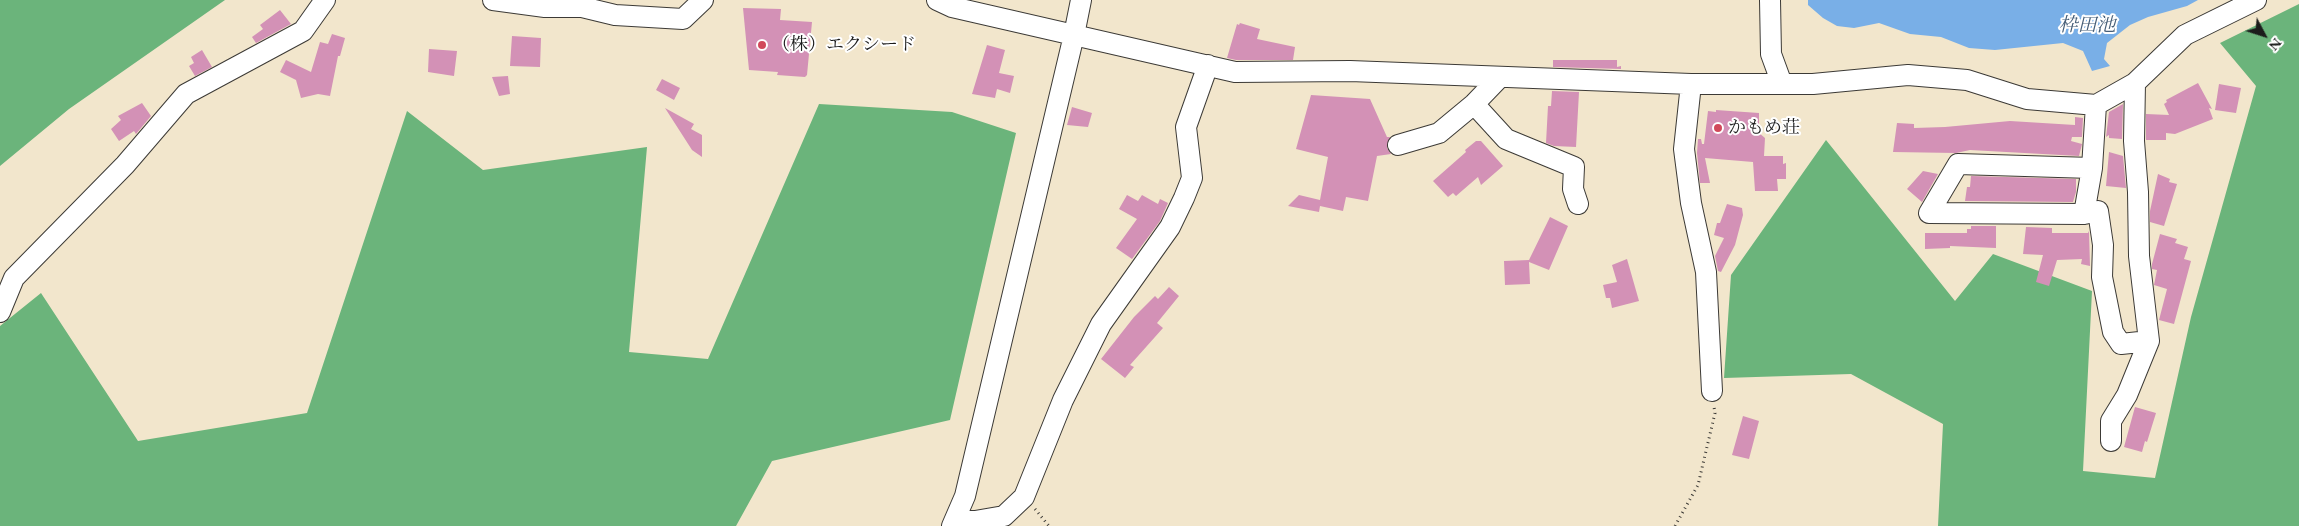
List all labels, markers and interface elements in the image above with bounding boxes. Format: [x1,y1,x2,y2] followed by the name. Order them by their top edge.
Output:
[2239,10,2289,60] north arrow
[2059,15,2115,37] water label: 枠田池
[772,34,916,56] place label: （株）エクシード
[2265,35,2286,55] text: N
[756,39,768,51] marker: （株）エクシード
[1728,117,1800,139] place label: かもめ荘
[1712,122,1724,134] marker: かもめ荘

